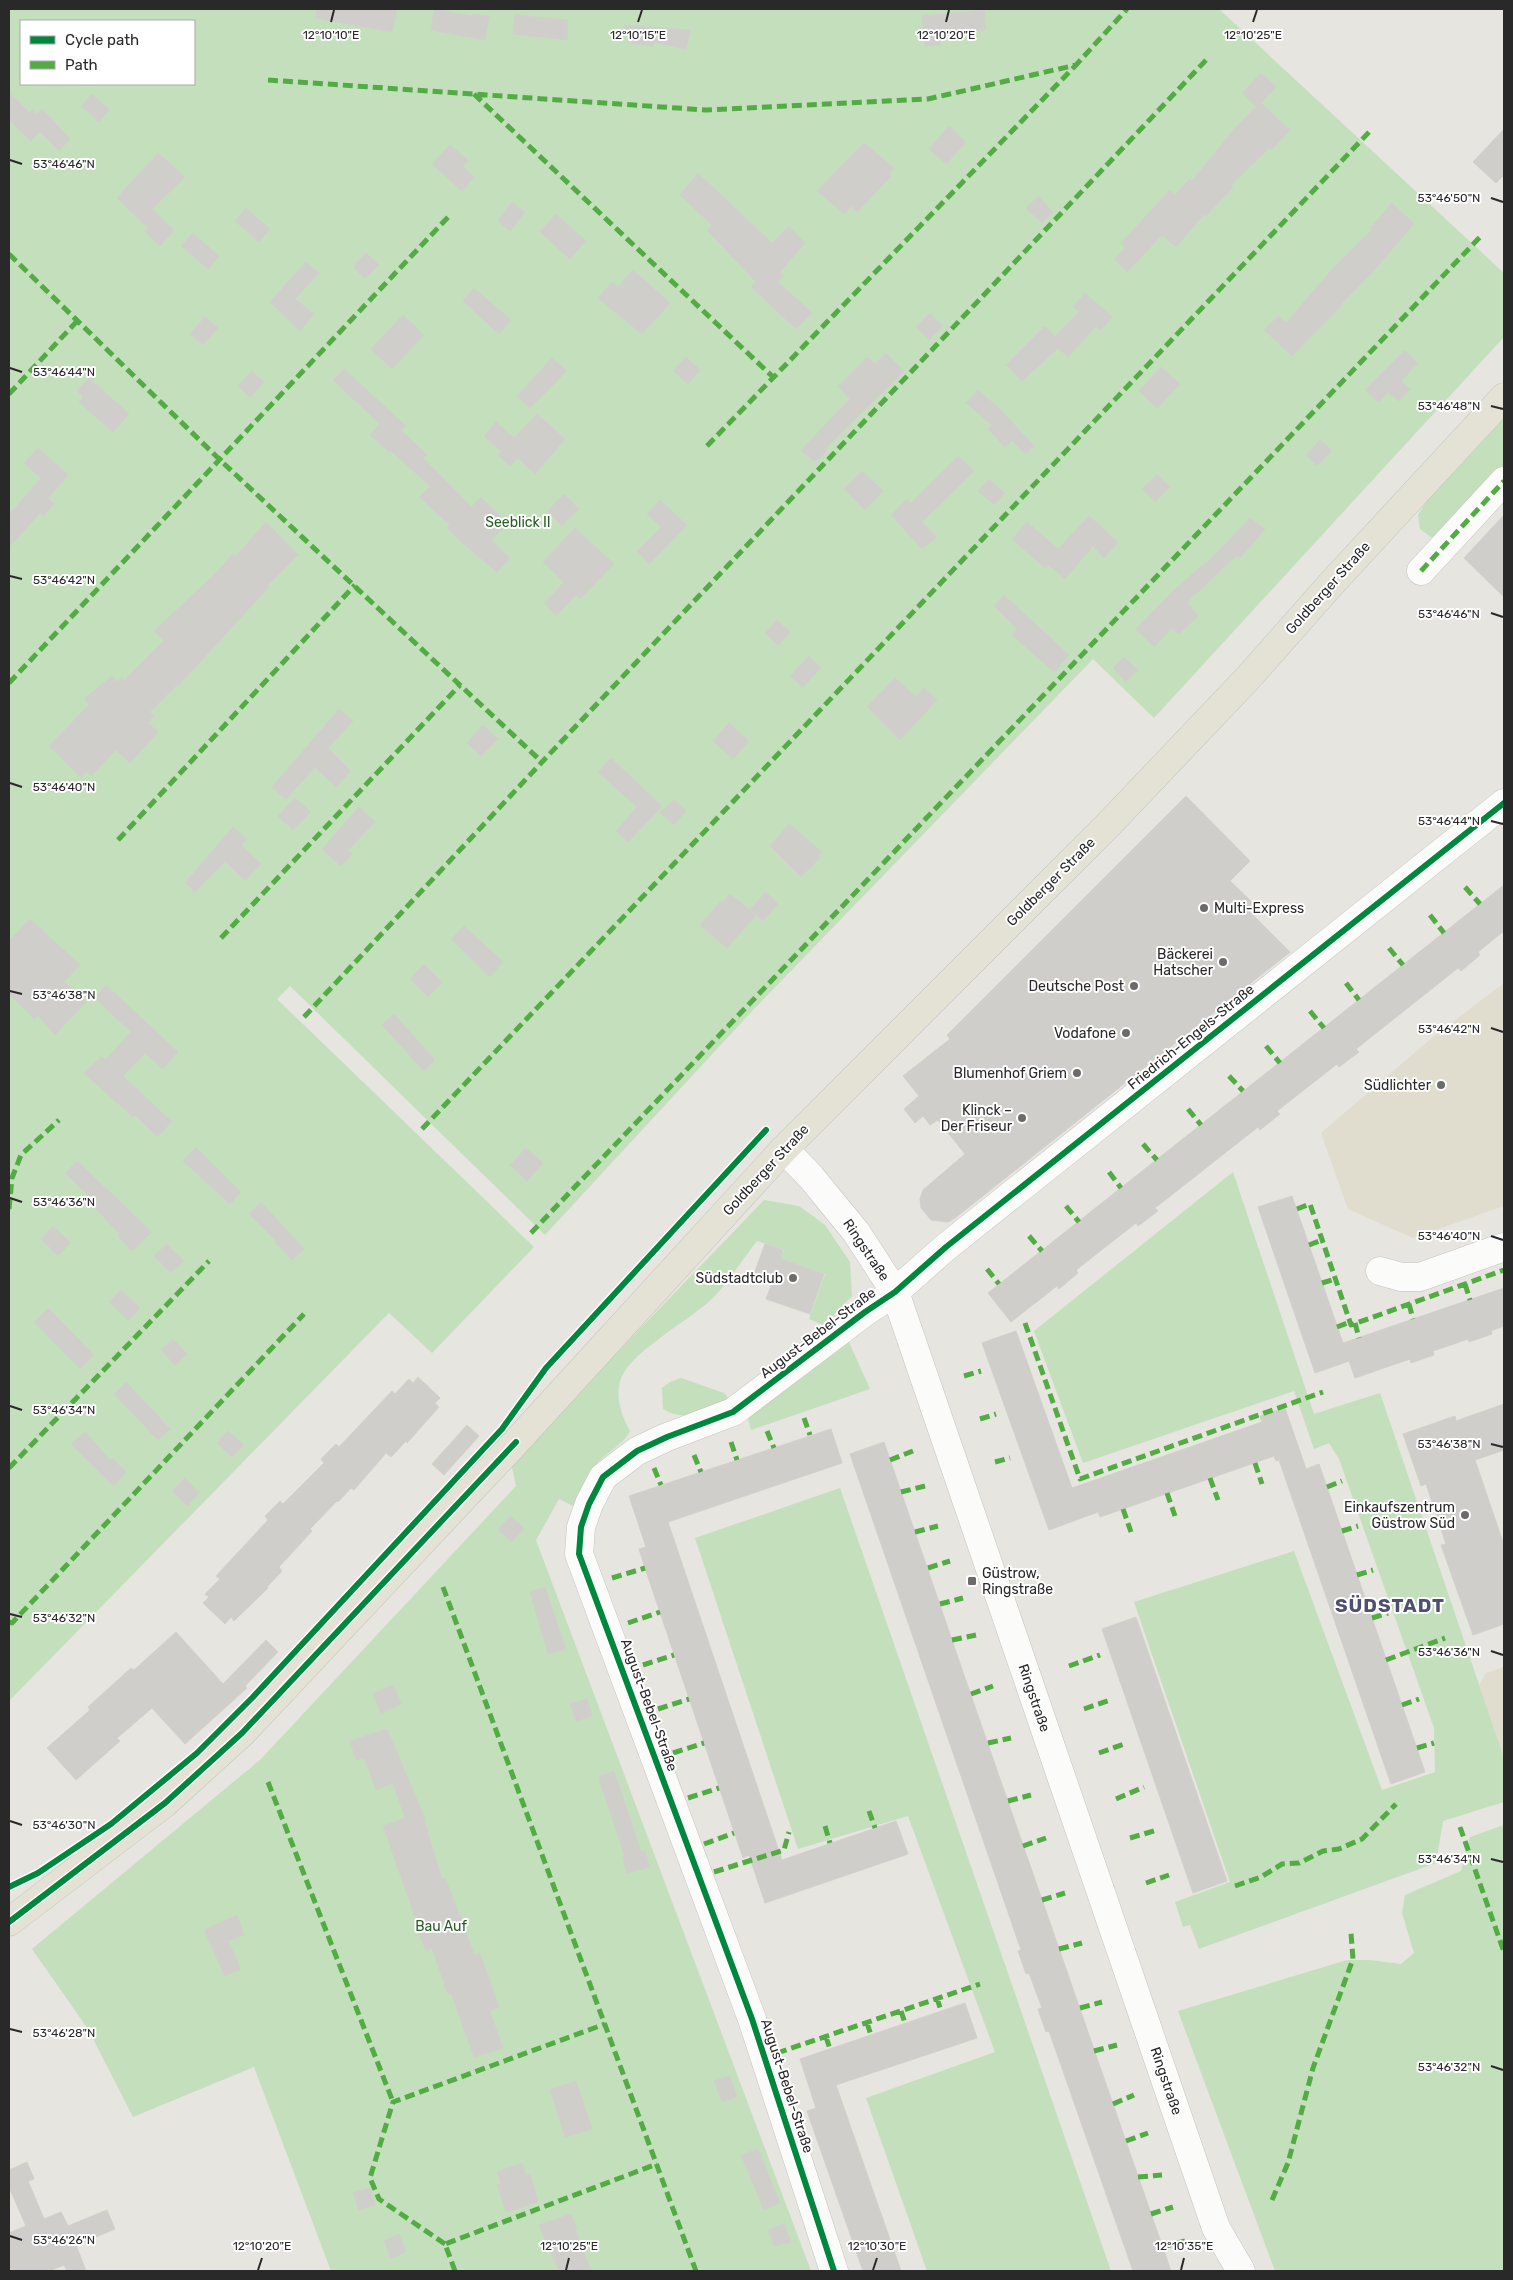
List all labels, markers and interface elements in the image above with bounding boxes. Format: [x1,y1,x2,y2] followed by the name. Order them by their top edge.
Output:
[20,20,195,85] legend
[303,28,359,42] text: 12°10'10"E
[610,28,666,42] text: 12°10'15"E
[917,28,975,42] text: 12°10'20"E
[1224,28,1282,42] text: 12°10'25"E
[65,31,139,49] text: Cycle path
[65,56,98,74] text: Path
[33,157,95,171] text: 53°46'46"N
[1418,191,1480,205] text: 53°46'50"N
[33,365,95,379] text: 53°46'44"N
[1418,399,1480,413] text: 53°46'48"N
[485,514,551,531] park label: Seeblick II
[1282,538,1374,638] street label: Goldberger Straße
[33,573,95,587] text: 53°46'42"N
[1418,607,1480,621] text: 53°46'46"N
[33,780,95,794] text: 53°46'40"N
[1418,814,1480,828] text: 53°46'44"N
[1003,834,1099,930] street label: Goldberger Straße
[1214,900,1304,917] place label: Multi-Express
[1198,902,1210,914] marker: Multi-Express
[1153,946,1214,979] place label: Bäckerei Hatscher
[1217,956,1229,968] marker: Bäckerei Hatscher
[1028,978,1125,995] place label: Deutsche Post
[1128,980,1140,992] marker: Deutsche Post
[1124,981,1258,1093] street label: Friedrich-Engels-Straße
[32,988,96,1002] text: 53°46'38"N
[1418,1022,1480,1036] text: 53°46'42"N
[1054,1025,1116,1042] place label: Vodafone
[1120,1027,1132,1039] marker: Vodafone
[954,1065,1067,1082] place label: Blumenhof Griem
[1071,1067,1083,1079] marker: Blumenhof Griem
[1364,1077,1432,1094] place label: Südlichter
[1435,1079,1447,1091] marker: Südlichter
[941,1102,1013,1135] place label: Klinck – Der Friseur
[1016,1112,1028,1124] marker: Klinck – Der Friseur
[719,1121,813,1219] street label: Goldberger Straße
[33,1195,95,1209] text: 53°46'36"N
[839,1216,893,1284] street label: Ringstraße
[1418,1229,1480,1243] text: 53°46'40"N
[696,1270,783,1287] place label: Südstadtclub
[787,1272,799,1284] marker: Südstadtclub
[757,1284,879,1382] street label: August-Bebel-Straße
[33,1403,95,1417] text: 53°46'34"N
[1417,1437,1481,1451] text: 53°46'38"N
[1344,1499,1455,1532] place label: Einkaufszentrum Güstrow Süd
[1459,1509,1471,1521] marker: Einkaufszentrum Güstrow Süd
[982,1565,1053,1598] place label: Güstrow, Ringstraße
[966,1575,978,1587] marker: Güstrow, Ringstraße
[1335,1594,1445,1617] district label: SÜDSTADT
[33,1611,95,1625] text: 53°46'32"N
[617,1636,681,1774] street label: August-Bebel-Straße
[1418,1645,1480,1659] text: 53°46'36"N
[1014,1662,1054,1734] street label: Ringstraße
[32,1818,96,1832] text: 53°46'30"N
[1418,1852,1480,1866] text: 53°46'34"N
[415,1918,467,1935] park label: Bau Auf
[757,2017,817,2155] street label: August-Bebel-Straße
[33,2026,95,2040] text: 53°46'28"N
[1146,2045,1186,2117] street label: Ringstraße
[1418,2060,1480,2074] text: 53°46'32"N
[33,2233,95,2247] text: 53°46'26"N
[233,2239,291,2253] text: 12°10'20"E
[540,2239,598,2253] text: 12°10'25"E
[848,2239,906,2253] text: 12°10'30"E
[1155,2239,1213,2253] text: 12°10'35"E

